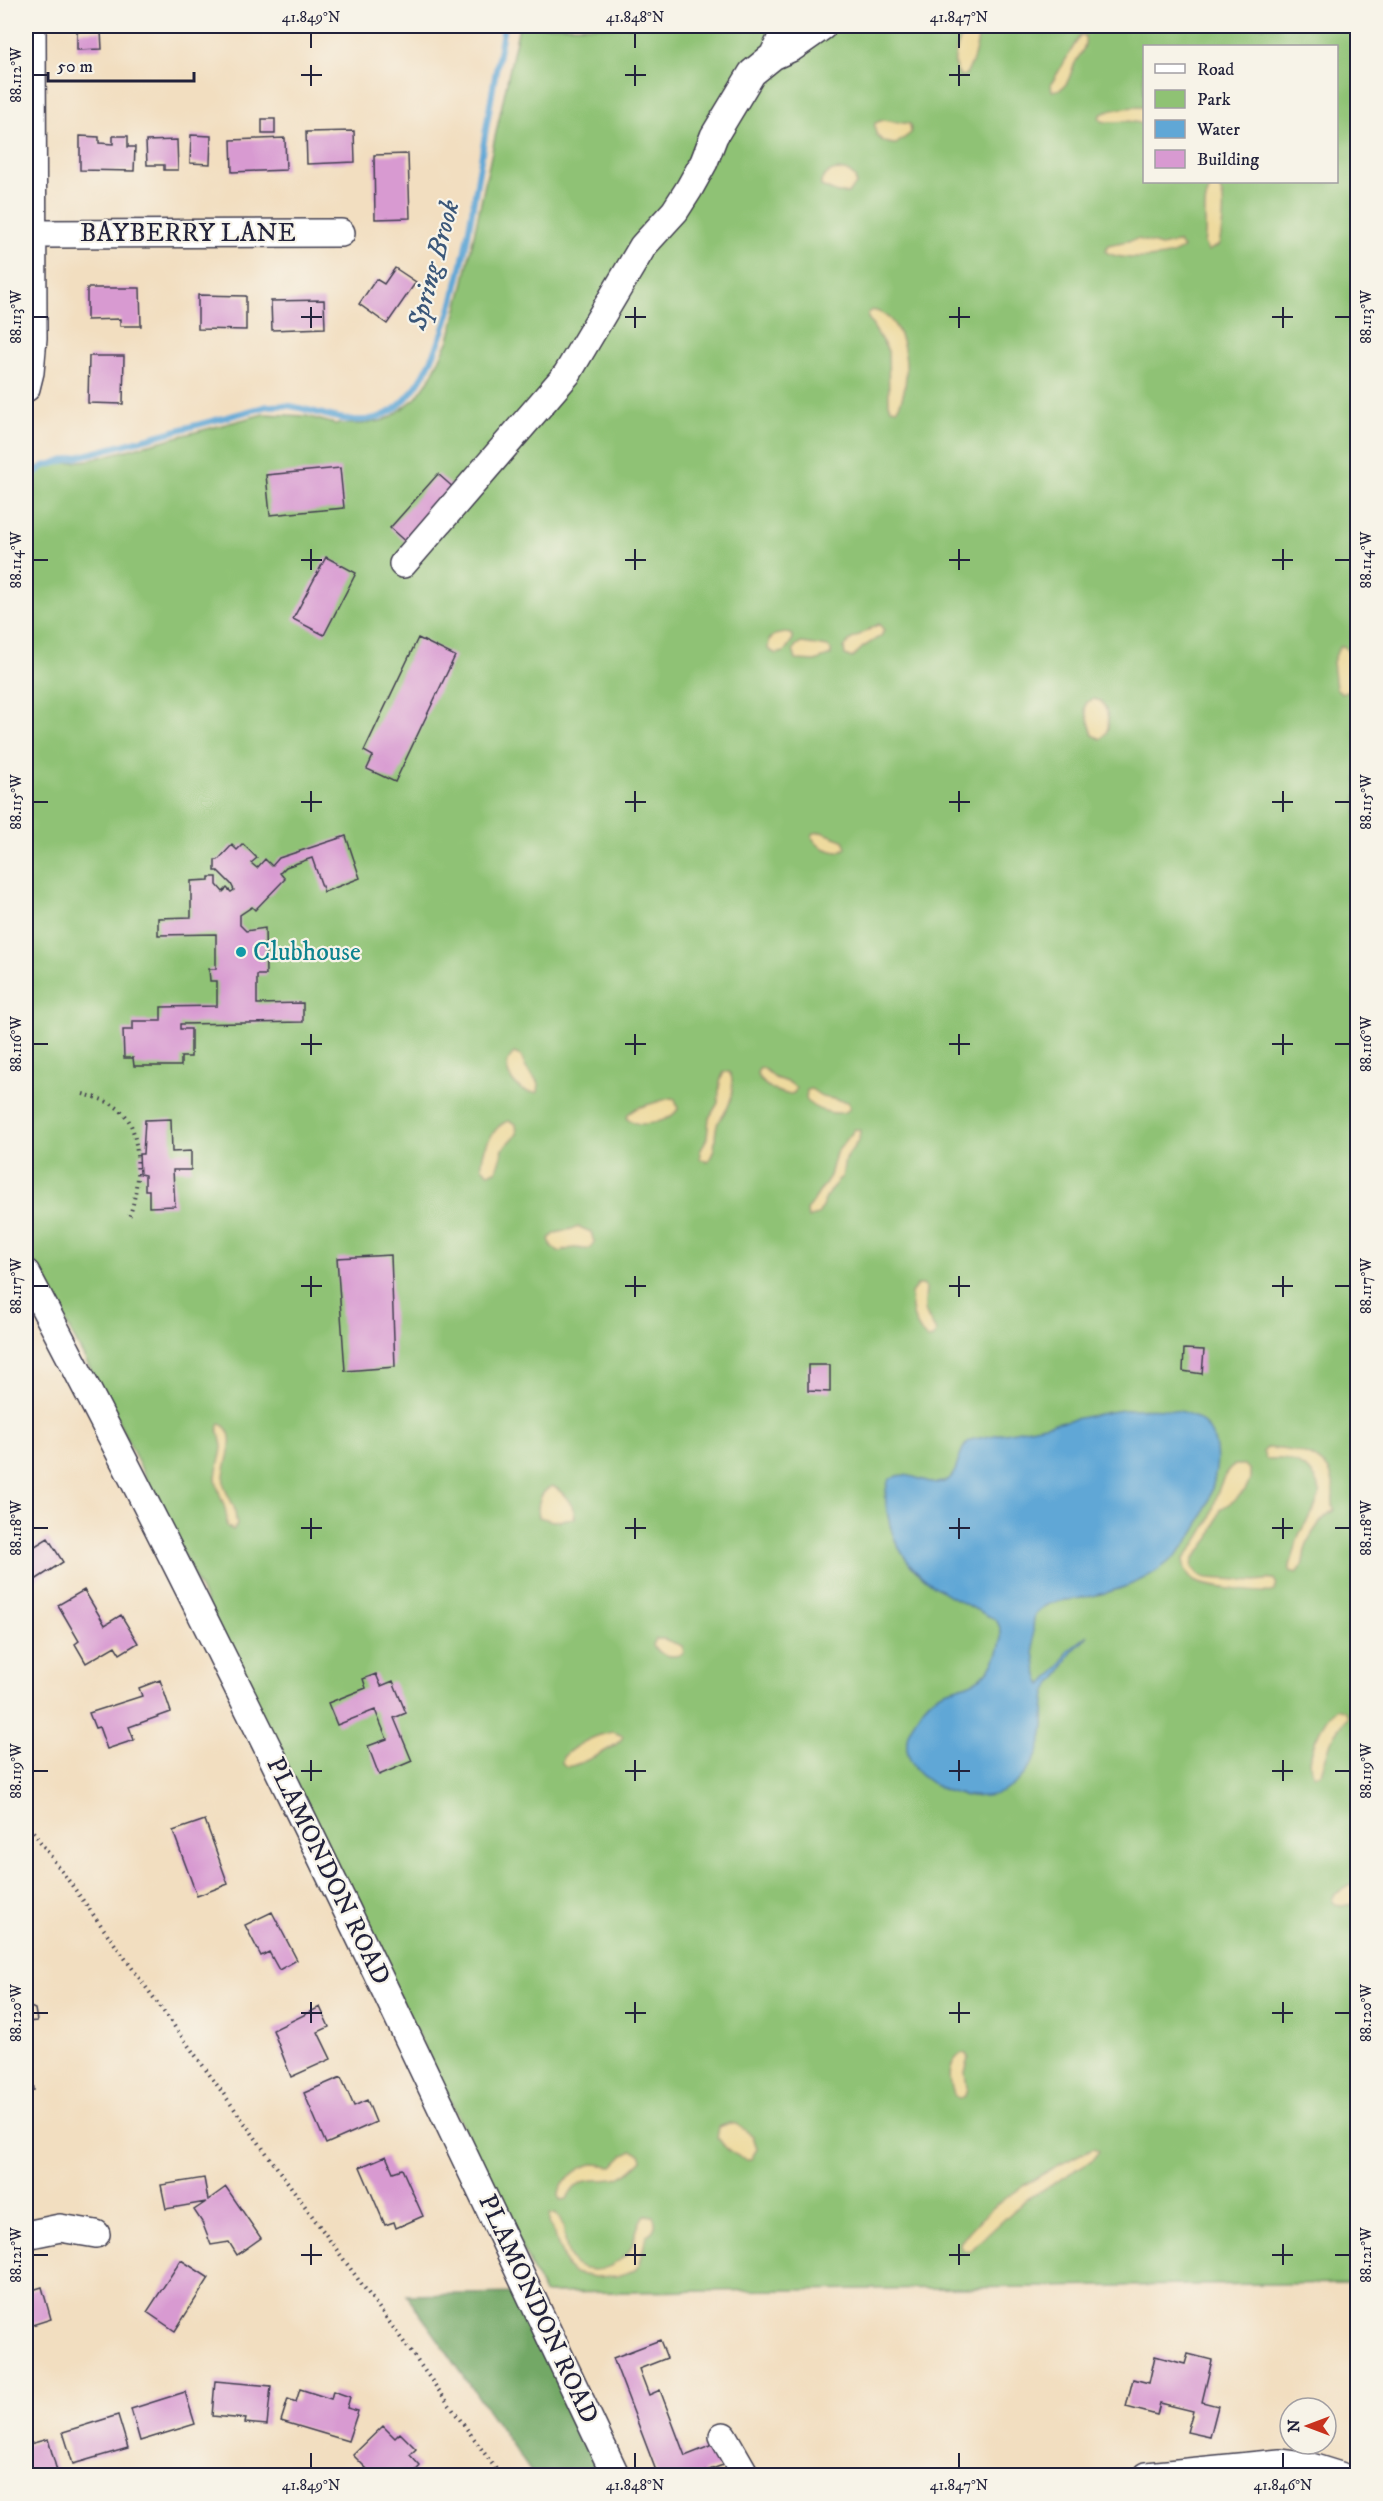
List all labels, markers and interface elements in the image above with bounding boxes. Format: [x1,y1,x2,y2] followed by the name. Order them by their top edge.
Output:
[282,8,340,27] text: 41.849°N
[606,8,664,27] text: 41.848°N
[930,8,988,27] text: 41.847°N
[48,45,194,83] scale bar
[1143,45,1338,183] legend
[7,47,26,103] text: 88.112°W
[57,56,93,78] text: 50 m
[1197,59,1234,81] text: Road
[1197,89,1231,111] text: Park
[1196,119,1240,141] text: Water
[1197,149,1259,171] text: Building
[400,196,468,334] water label: Spring Brook
[80,217,296,250] street label: BAYBERRY LANE
[7,290,26,344] text: 88.113°W
[1357,290,1376,344] text: 88.113°W
[7,531,26,588] text: 88.114°W
[1357,531,1376,588] text: 88.114°W
[7,774,26,830] text: 88.115°W
[1357,774,1376,830] text: 88.115°W
[253,936,361,969] place label: Clubhouse
[234,945,248,959] marker: Clubhouse
[7,1016,26,1072] text: 88.116°W
[1357,1016,1376,1072] text: 88.116°W
[7,1258,26,1314] text: 88.117°W
[1357,1258,1376,1314] text: 88.117°W
[7,1500,26,1556] text: 88.118°W
[1357,1500,1376,1556] text: 88.118°W
[7,1743,26,1799] text: 88.119°W
[1357,1743,1376,1799] text: 88.119°W
[259,1752,397,1990] street label: PLAMONDON ROAD
[7,1984,26,2042] text: 88.120°W
[1357,1984,1376,2042] text: 88.120°W
[470,2189,606,2429] street label: PLAMONDON ROAD
[7,2227,26,2283] text: 88.121°W
[1357,2227,1376,2283] text: 88.121°W
[1278,2396,1338,2456] north arrow
[1284,2419,1304,2433] text: N
[282,2476,340,2495] text: 41.849°N
[606,2476,664,2495] text: 41.848°N
[930,2476,988,2495] text: 41.847°N
[1254,2476,1312,2495] text: 41.846°N

